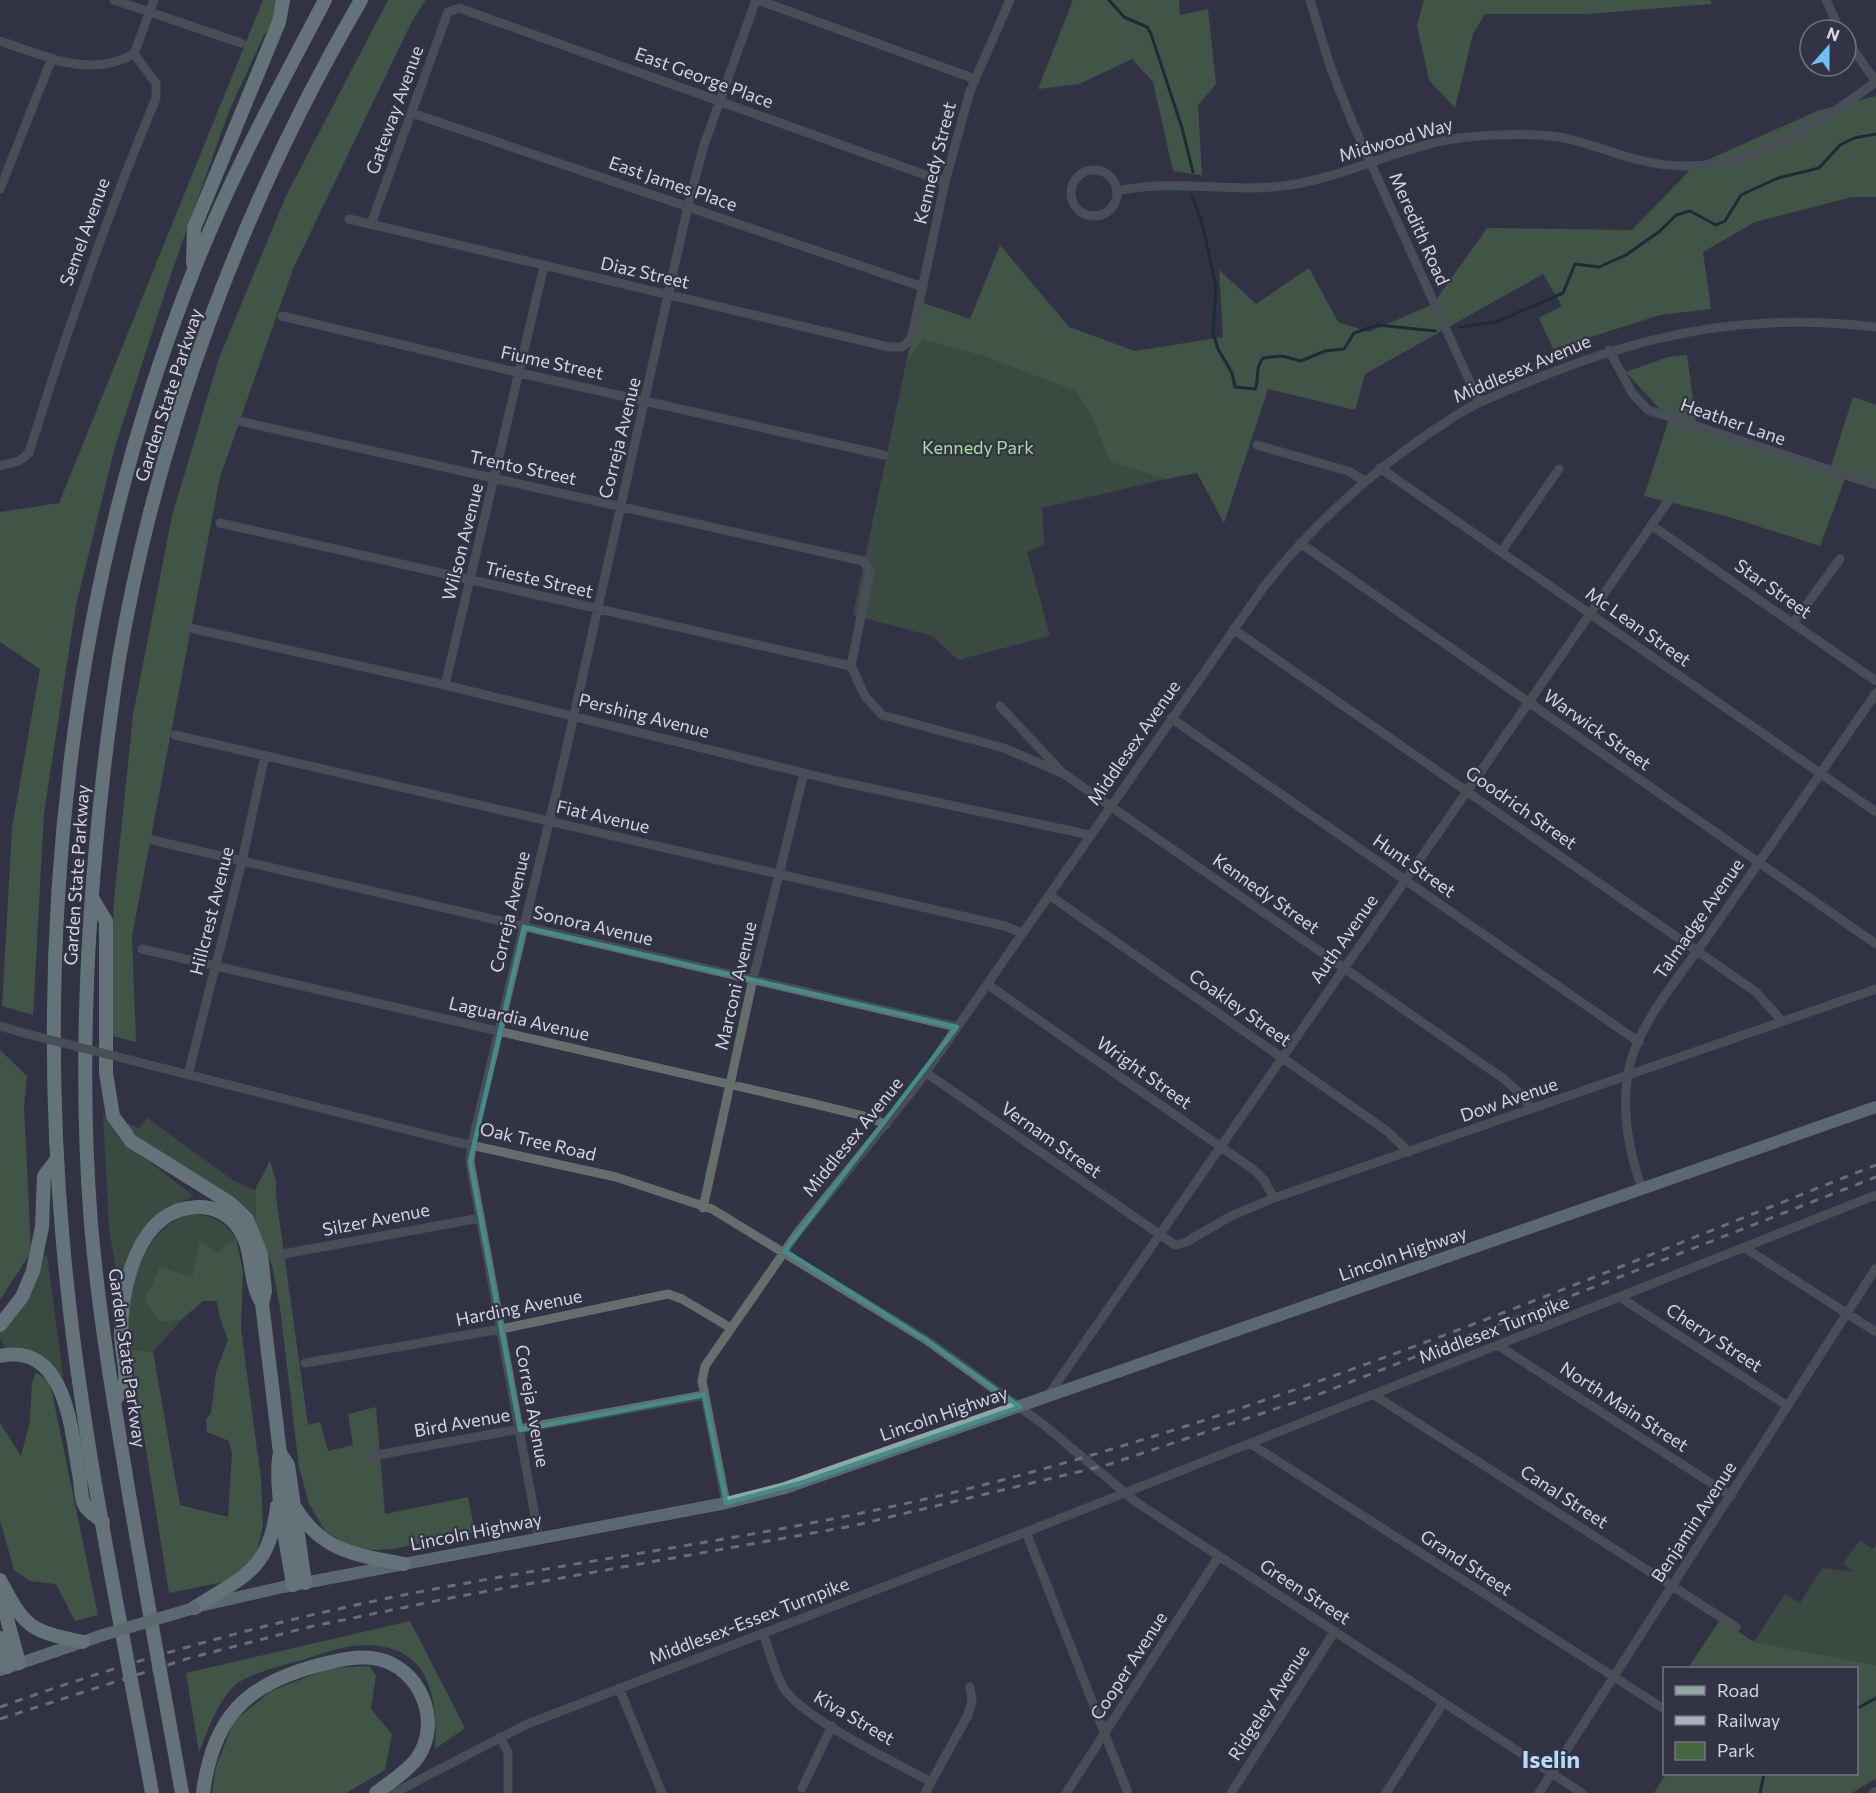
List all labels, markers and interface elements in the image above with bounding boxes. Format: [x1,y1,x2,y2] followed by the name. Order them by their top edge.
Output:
[1798,18,1858,78] north arrow
[1825,23,1843,45] text: N
[361,42,428,177] street label: Gateway Avenue
[632,42,777,112] street label: East George Place
[908,99,960,226] street label: Kennedy Street
[1336,112,1455,166] street label: Midwood Way
[606,151,740,215] street label: East James Place
[1385,169,1455,288] street label: Meredith Road
[54,175,114,289] street label: Semel Avenue
[599,251,692,293] street label: Diaz Street
[130,305,206,484] street label: Garden State Parkway
[1449,329,1594,407] street label: Middlesex Avenue
[499,340,606,384] street label: Fiume Street
[593,375,645,501] street label: Correja Avenue
[1678,393,1789,449] street label: Heather Lane
[922,436,1034,458] park label: Kennedy Park
[468,445,579,489] street label: Trento Street
[437,481,487,603] street label: Wilson Avenue
[1731,554,1816,623] street label: Star Street
[483,556,596,602] street label: Trieste Street
[1582,582,1695,671] street label: Mc Lean Street
[1082,676,1184,809] street label: Middlesex Avenue
[1540,684,1656,774] street label: Warwick Street
[577,688,712,742] street label: Pershing Avenue
[1462,761,1581,854] street label: Goodrich Street
[59,784,93,966] street label: Garden State Parkway
[554,795,652,837] street label: Fiat Avenue
[1369,829,1460,902] street label: Hunt Street
[184,844,238,977] street label: Hillcrest Avenue
[1209,848,1324,938] street label: Kennedy Street
[484,849,534,975] street label: Correja Avenue
[1648,854,1748,983] street label: Talmadge Avenue
[1305,890,1382,987] street label: Auth Avenue
[531,901,655,949] street label: Sonora Avenue
[710,919,761,1052] street label: Marconi Avenue
[1185,964,1296,1051] street label: Coakley Street
[447,991,592,1045] street label: Laguardia Avenue
[1093,1031,1196,1113] street label: Wright Street
[797,1072,907,1201] street label: Middlesex Avenue
[1457,1072,1560,1126] street label: Dow Avenue
[997,1096,1106,1182] street label: Vernam Street
[478,1117,599,1165] street label: Oak Tree Road
[320,1198,431,1240] street label: Silzer Avenue
[1336,1221,1470,1285] street label: Lincoln Highway
[105,1267,151,1449] street label: Garden State Parkway
[454,1284,584,1330] street label: Harding Avenue
[1415,1290,1572,1368] street label: Middlesex Turnpike
[1662,1298,1767,1376] street label: Cherry Street
[511,1343,555,1469] street label: Correja Avenue
[1556,1357,1693,1456] street label: North Main Street
[877,1381,1011,1445] street label: Lincoln Highway
[412,1403,511,1441] street label: Bird Avenue
[1646,1457,1740,1586] street label: Benjamin Avenue
[1516,1460,1613,1533] street label: Canal Street
[408,1507,544,1555] street label: Lincoln Highway
[1417,1524,1516,1600] street label: Grand Street
[1256,1554,1355,1629] street label: Green Street
[646,1572,852,1668] street label: Middlesex-Essex Turnpike
[1085,1607,1171,1724] street label: Cooper Avenue
[1223,1641,1314,1764] street label: Ridgeley Avenue
[1663,1667,1858,1775] legend
[1717,1679,1759,1701] text: Road
[810,1685,899,1749] street label: Kiva Street
[1717,1709,1780,1731] text: Railway
[1717,1739,1755,1761] text: Park
[1522,1744,1580,1773] district label: Iselin

